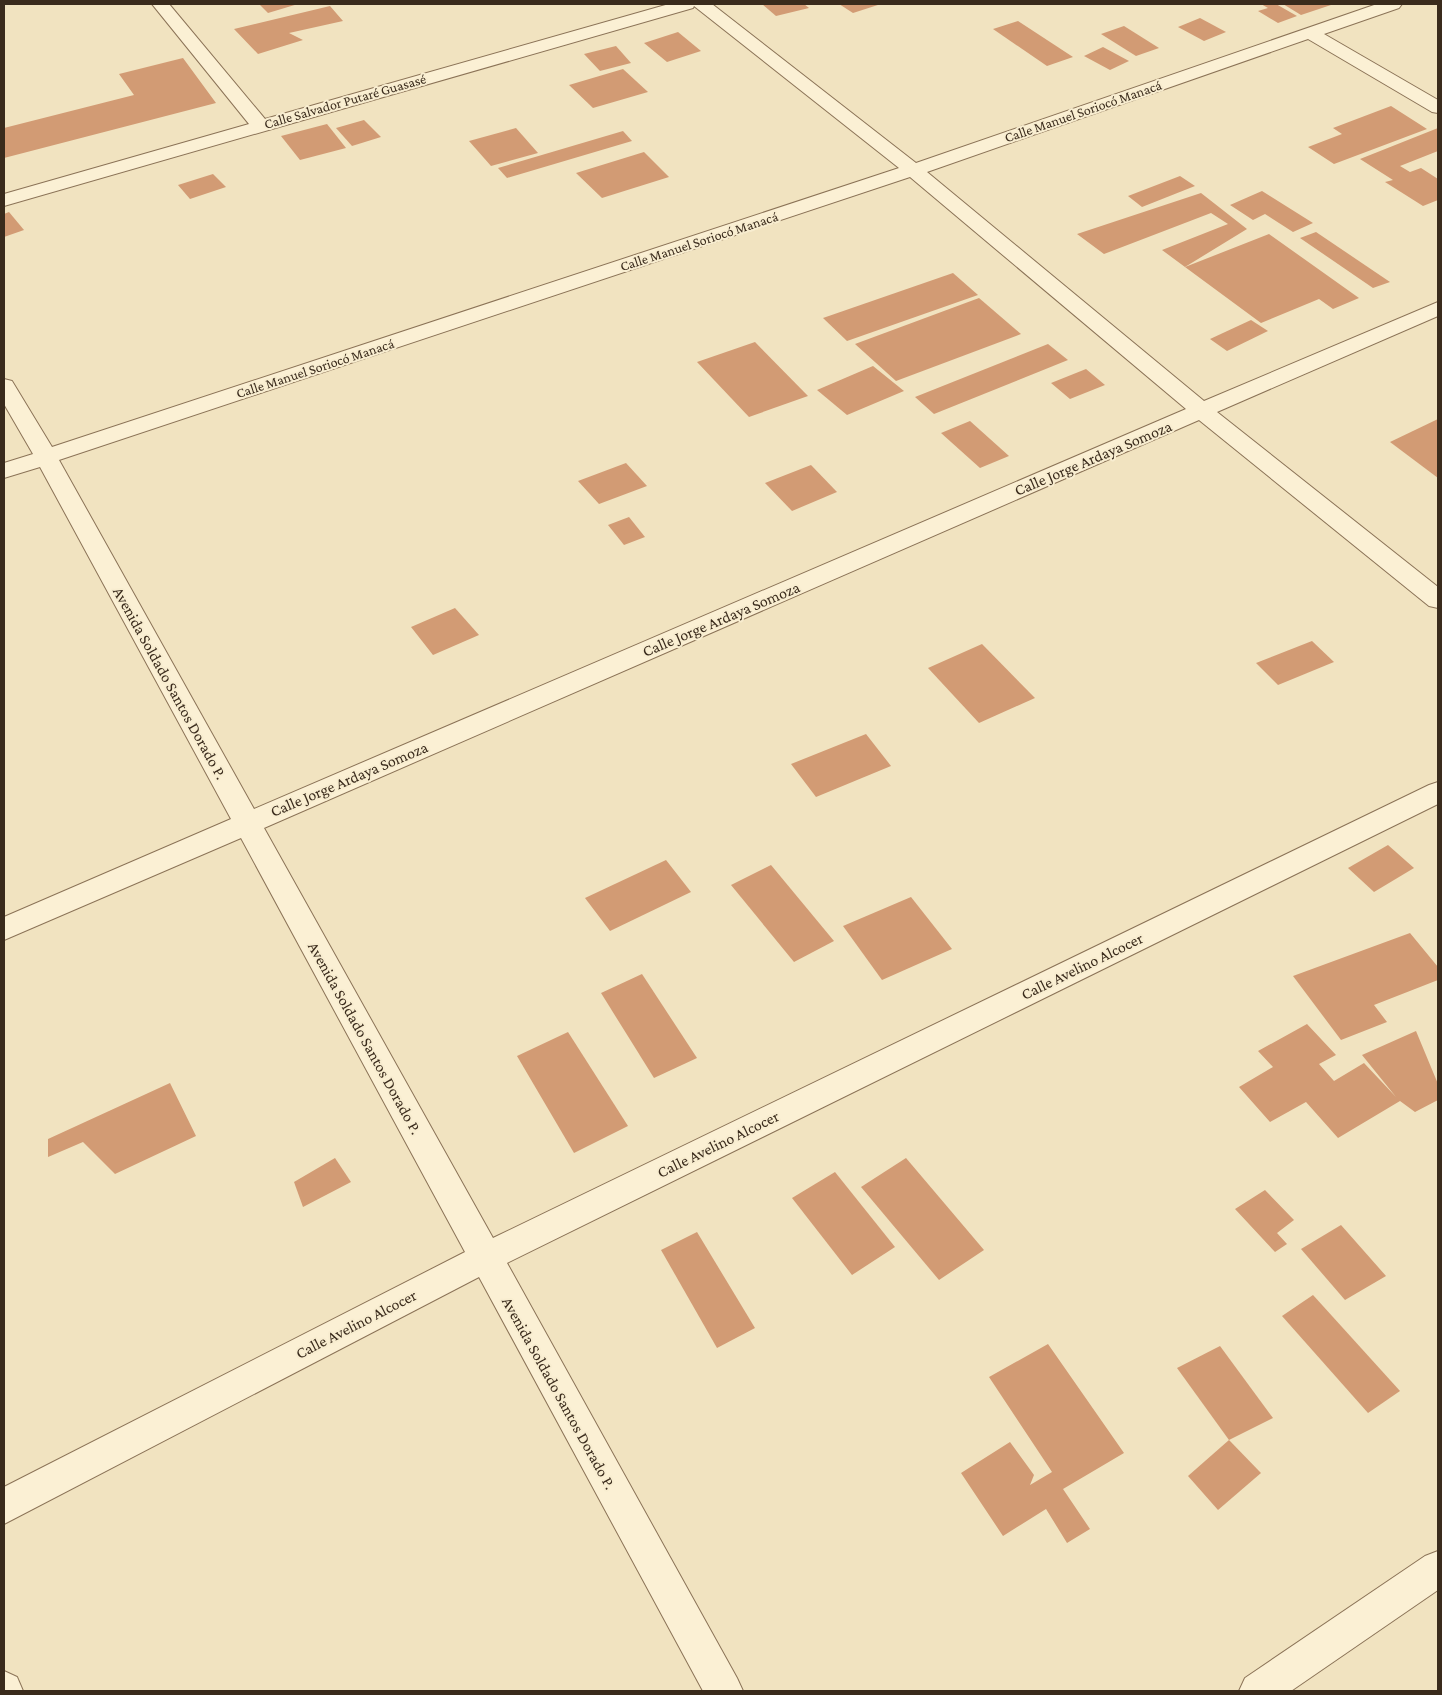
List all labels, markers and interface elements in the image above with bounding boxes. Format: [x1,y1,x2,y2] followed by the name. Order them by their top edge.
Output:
[262,70,428,132] street label: Calle Salvador Putaré Guasasé
[1002,76,1164,145] street label: Calle Manuel Soriocó Manacá
[618,208,780,274] street label: Calle Manuel Soriocó Manacá
[234,335,396,401] street label: Calle Manuel Soriocó Manacá
[1012,417,1175,500] street label: Calle Jorge Ardaya Somoza
[640,578,803,661] street label: Calle Jorge Ardaya Somoza
[110,584,230,782] street label: Avenida Soldado Santos Dorado P.
[268,738,431,821] street label: Calle Jorge Ardaya Somoza
[1018,929,1146,1003] street label: Calle Avelino Alcocer
[305,939,425,1137] street label: Avenida Soldado Santos Dorado P.
[654,1107,782,1181] street label: Calle Avelino Alcocer
[293,1286,419,1362] street label: Calle Avelino Alcocer
[499,1294,619,1492] street label: Avenida Soldado Santos Dorado P.

